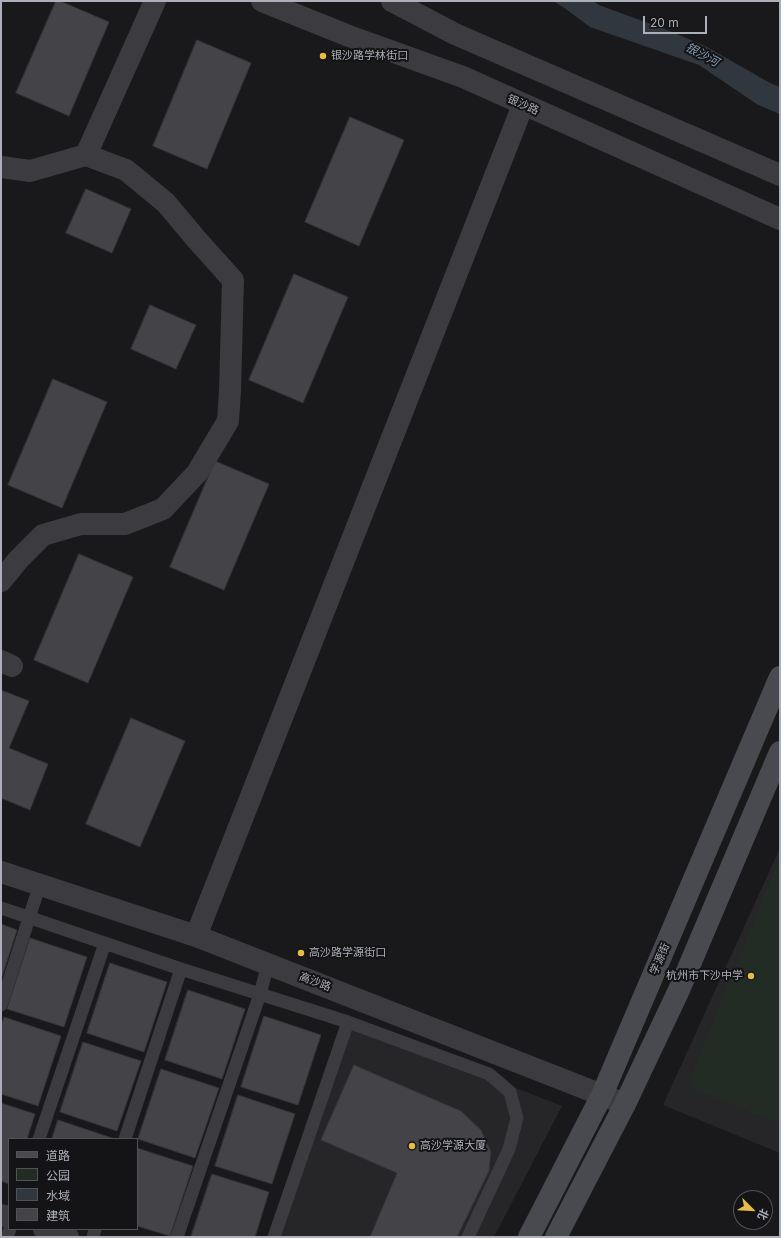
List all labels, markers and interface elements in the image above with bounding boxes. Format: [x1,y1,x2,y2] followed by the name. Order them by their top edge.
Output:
[645,8,709,34] scale bar
[650,15,679,30] text: 20 m
[683,40,721,70] water label: 银沙河
[331,49,408,63] place label: 银沙路学林街口
[318,51,328,61] marker: 银沙路学林街口
[505,92,541,118] street label: 银沙路
[647,941,673,977] street label: 学源街
[309,946,386,960] place label: 高沙路学源街口
[296,948,306,958] marker: 高沙路学源街口
[666,969,743,983] place label: 杭州市下沙中学
[297,970,333,994] street label: 高沙路
[746,971,756,981] marker: 杭州市下沙中学
[8,1138,138,1230] legend
[420,1139,486,1153] place label: 高沙学源大厦
[407,1141,417,1151] marker: 高沙学源大厦
[46,1148,70,1163] text: 道路
[46,1168,70,1183] text: 公园
[46,1188,70,1203] text: 水域
[733,1190,773,1230] north arrow
[754,1207,772,1222] text: 北
[46,1208,70,1223] text: 建筑

